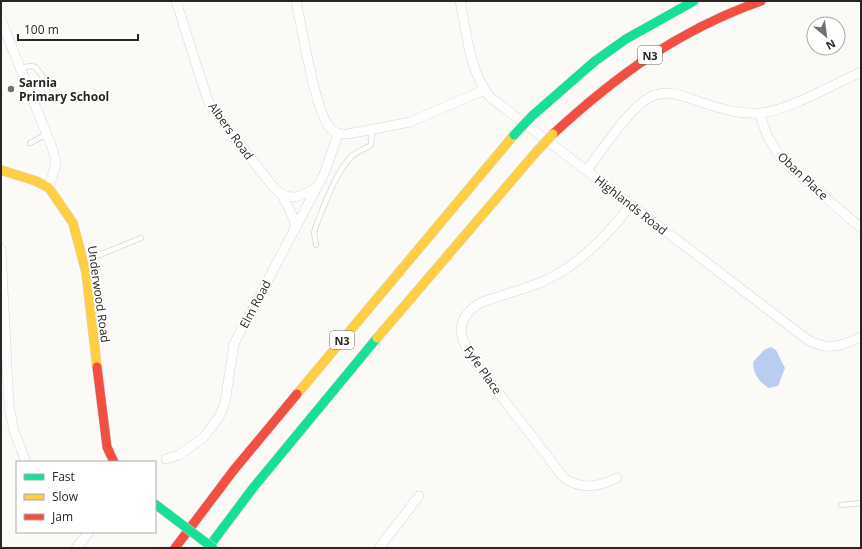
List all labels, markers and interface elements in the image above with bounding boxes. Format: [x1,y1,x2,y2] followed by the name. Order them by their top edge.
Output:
[18,16,138,42] scale bar
[806,16,846,56] north arrow
[24,21,59,38] text: 100 m
[824,36,839,54] text: N
[638,46,662,64] road number: N3
[19,74,109,105] place label: Sarnia Primary School
[6,84,16,94] marker: Sarnia Primary School
[204,99,258,163] street label: Albers Road
[774,148,832,204] street label: Oban Place
[591,171,671,239] street label: Highlands Road
[84,244,114,344] street label: Underwood Road
[235,277,275,331] street label: Elm Road
[330,331,354,349] road number: N3
[460,342,506,398] street label: Fyfe Place
[16,461,156,533] legend
[52,468,75,485] text: Fast
[52,488,79,505] text: Slow
[51,508,73,525] text: Jam

